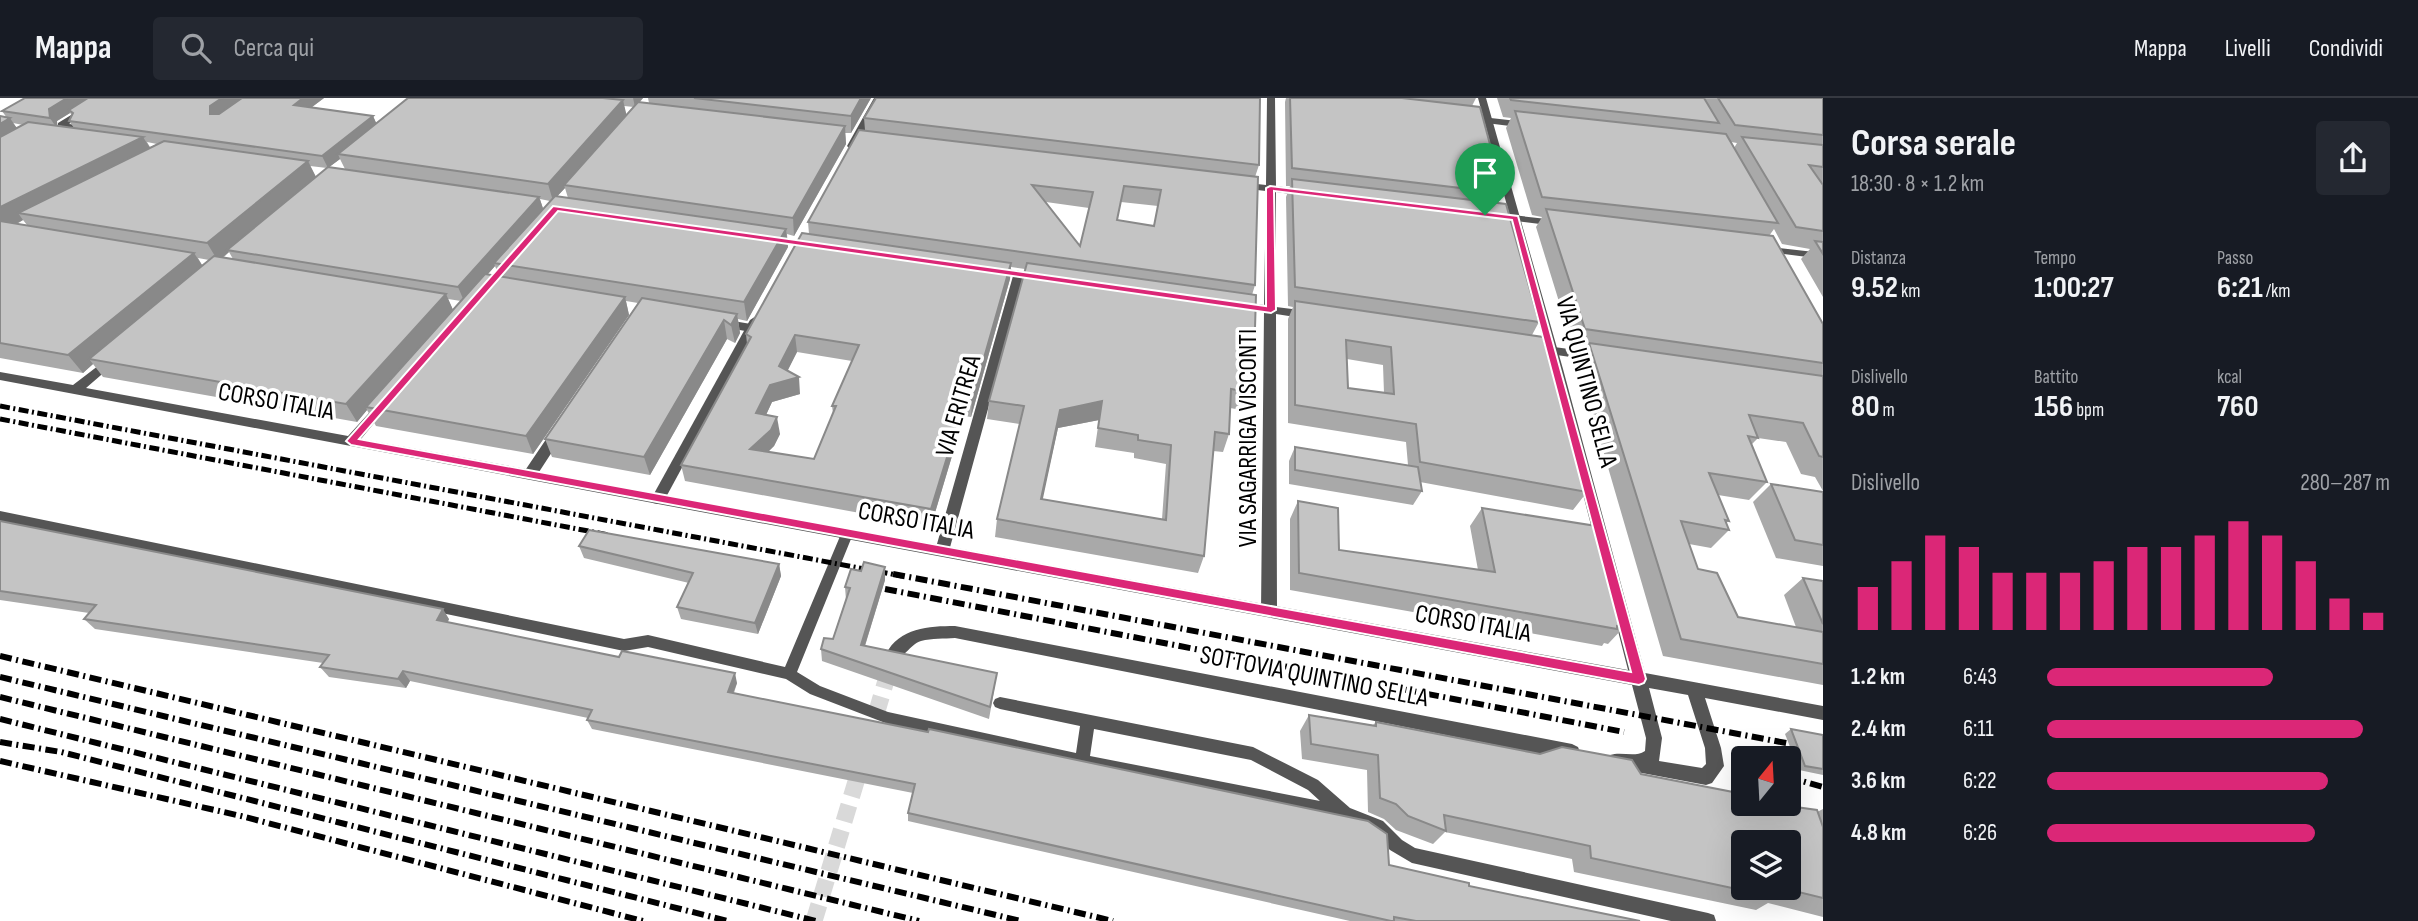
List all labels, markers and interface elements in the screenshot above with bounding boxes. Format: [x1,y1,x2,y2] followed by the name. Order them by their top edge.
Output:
[153,17,643,80] search box
[35,28,111,68] text: Mappa
[177,29,215,67] icon: search
[233,33,314,64] text: Cerca qui
[2134,34,2187,63] text: Mappa
[2225,34,2271,63] text: Livelli
[2309,34,2383,63] text: Condividi
[1851,121,2016,166] text: Corsa serale
[2316,121,2390,195] button: share
[1455,143,1515,215] pin
[1466,154,1504,192] icon: arrive
[1851,170,1984,198] text: 18:30 · 8 × 1.2 km
[1851,247,1906,270] text: Distanza
[2034,247,2076,270] text: Tempo
[2217,247,2253,270] text: Passo
[1851,270,1898,306] text: 9.52
[2034,270,2114,306] text: 1:00:27
[2217,270,2263,306] text: 6:21
[1898,280,1920,303] text: km
[2263,280,2291,303] text: /km
[1548,294,1624,471] street label: VIA QUINTINO SELLA
[1233,329,1264,547] street label: VIA SAGARRIGA VISCONTI
[930,351,989,460] street label: VIA ERITREA
[1851,366,1908,389] text: Dislivello
[2034,366,2078,389] text: Battito
[2217,366,2242,389] text: kcal
[216,377,337,428] street label: CORSO ITALIA
[1851,389,1879,425] text: 80
[2034,389,2073,425] text: 156
[2217,389,2258,425] text: 760
[1879,399,1895,422] text: m
[2073,399,2104,422] text: bpm
[1851,469,1920,497] text: Dislivello
[2300,469,2390,497] text: 280–287 m
[856,496,977,547] street label: CORSO ITALIA
[1413,599,1534,650] street label: CORSO ITALIA
[1197,640,1432,714] street label: SOTTOVIA QUINTINO SELLA
[1851,663,1905,691] text: 1.2 km
[1963,663,1997,691] text: 6:43
[1851,715,1906,743] text: 2.4 km
[1963,715,1994,743] text: 6:11
[1731,746,1801,816] north arrow
[1731,746,1801,900] map controls
[1851,767,1905,795] text: 3.6 km
[1963,767,1996,795] text: 6:22
[1851,819,1906,847] text: 4.8 km
[1963,819,1997,847] text: 6:26
[1731,830,1801,900] button: layers

